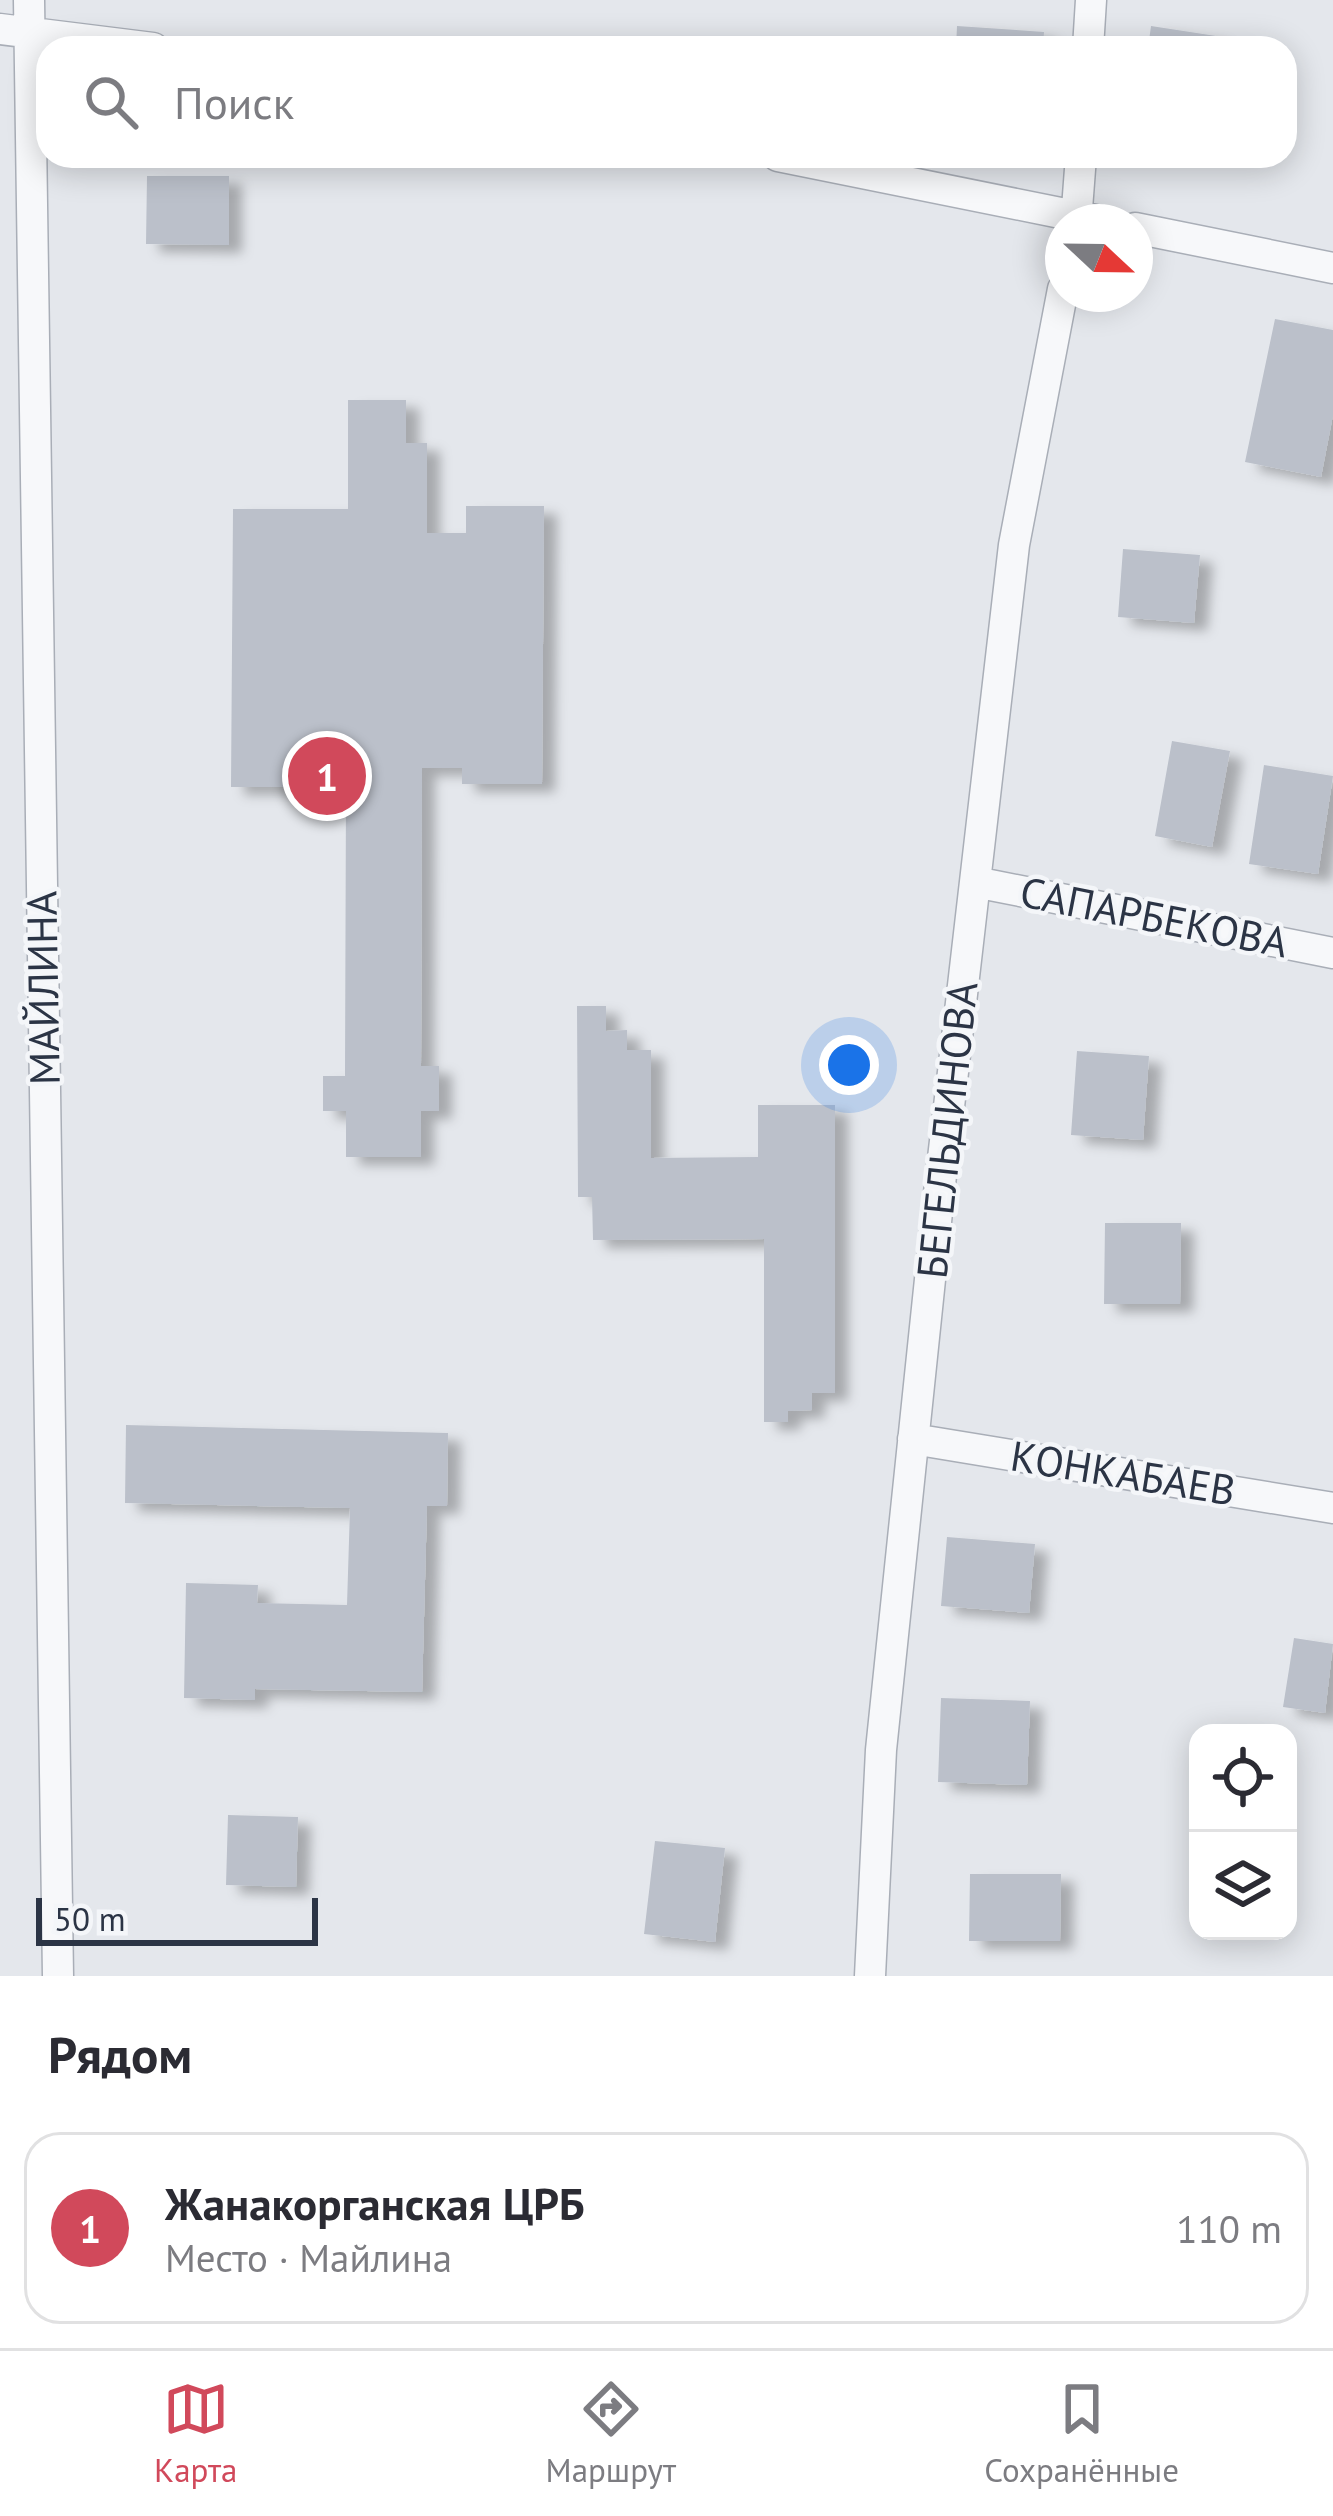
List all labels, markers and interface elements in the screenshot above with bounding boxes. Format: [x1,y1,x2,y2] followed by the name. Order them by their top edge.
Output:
[36,36,1297,168] search box
[78,69,144,135] icon: search
[174,73,294,131] text: Поиск
[1045,204,1153,312] north arrow
[288,731,366,821] pin: 1
[1016,864,1293,969] street label: САПАРБЕКОВА
[13,890,72,1085] street label: МАЙЛИНА
[904,978,989,1281] street label: БЕГЕЛЬДИНОВА
[819,1035,879,1095] your location
[1007,1428,1239,1517] street label: КОНКАБАЕВ
[1189,1724,1297,1940] map controls
[1189,1724,1297,1832] button: locate
[1189,1832,1297,1940] button: layers
[36,1892,318,1945] scale bar
[54,1897,126,1940] text: 50 m
[48,2021,192,2087] text: Рядом
[165,2174,585,2232] text: Жанакорганская ЦРБ
[79,2203,101,2254] text: 1
[1176,2203,1282,2254] text: 110 m
[165,2232,452,2283] text: Место · Майлина
[154,2376,237,2491] tab: Карта
[546,2376,676,2491] tab: Маршрут
[984,2376,1179,2491] tab: Сохранённые

